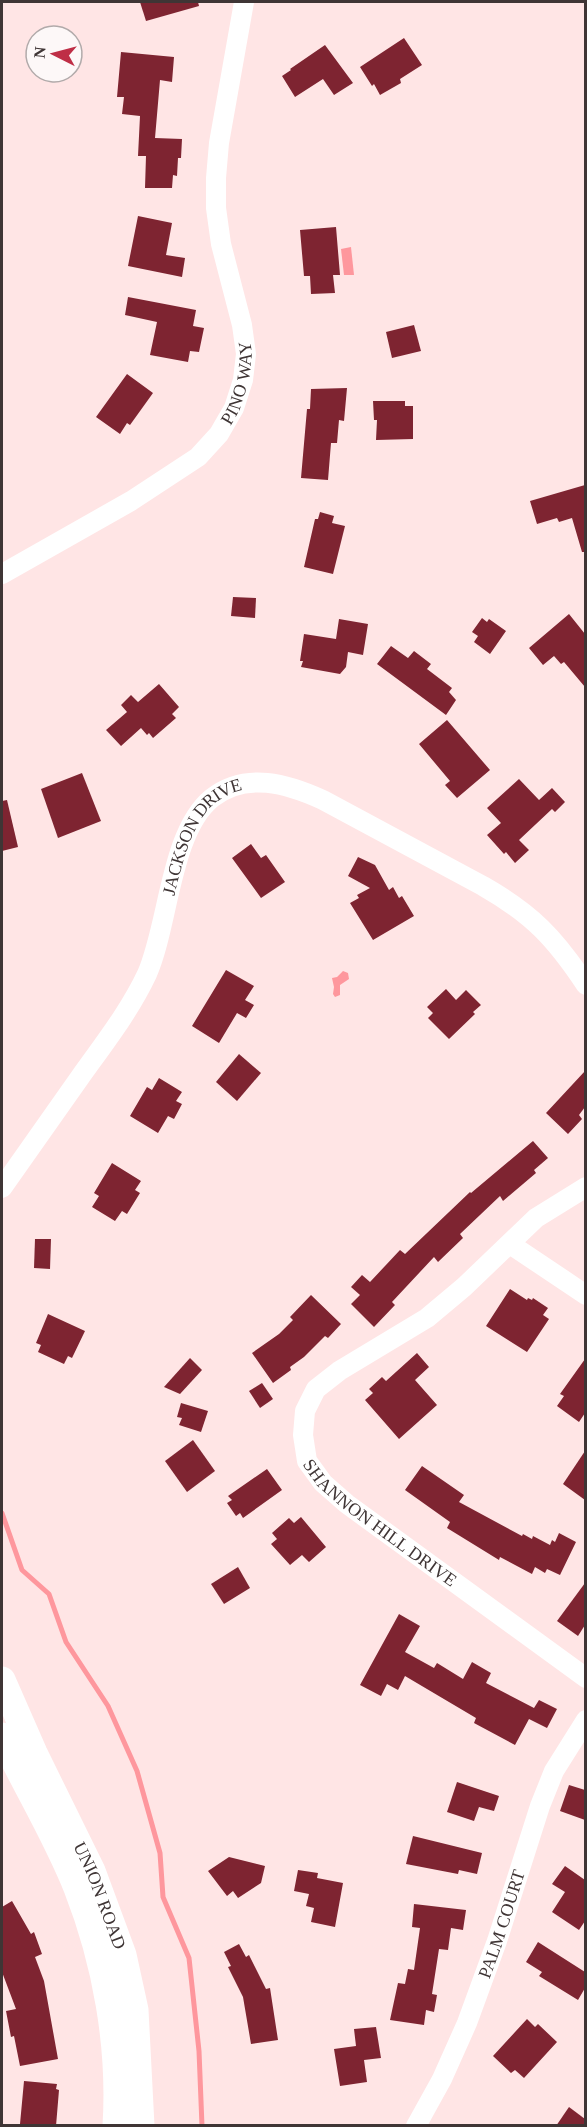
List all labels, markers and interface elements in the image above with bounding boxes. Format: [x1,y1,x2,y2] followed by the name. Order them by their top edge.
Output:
[24,24,84,84] north arrow
[31,45,49,59] text: N
[217,340,256,428] street label: PINO WAY
[159,774,244,897] street label: JACKSON DRIVE
[299,1455,461,1591] street label: SHANNON HILL DRIVE
[69,1839,130,1952] street label: UNION ROAD
[474,1867,529,1981] street label: PALM COURT

